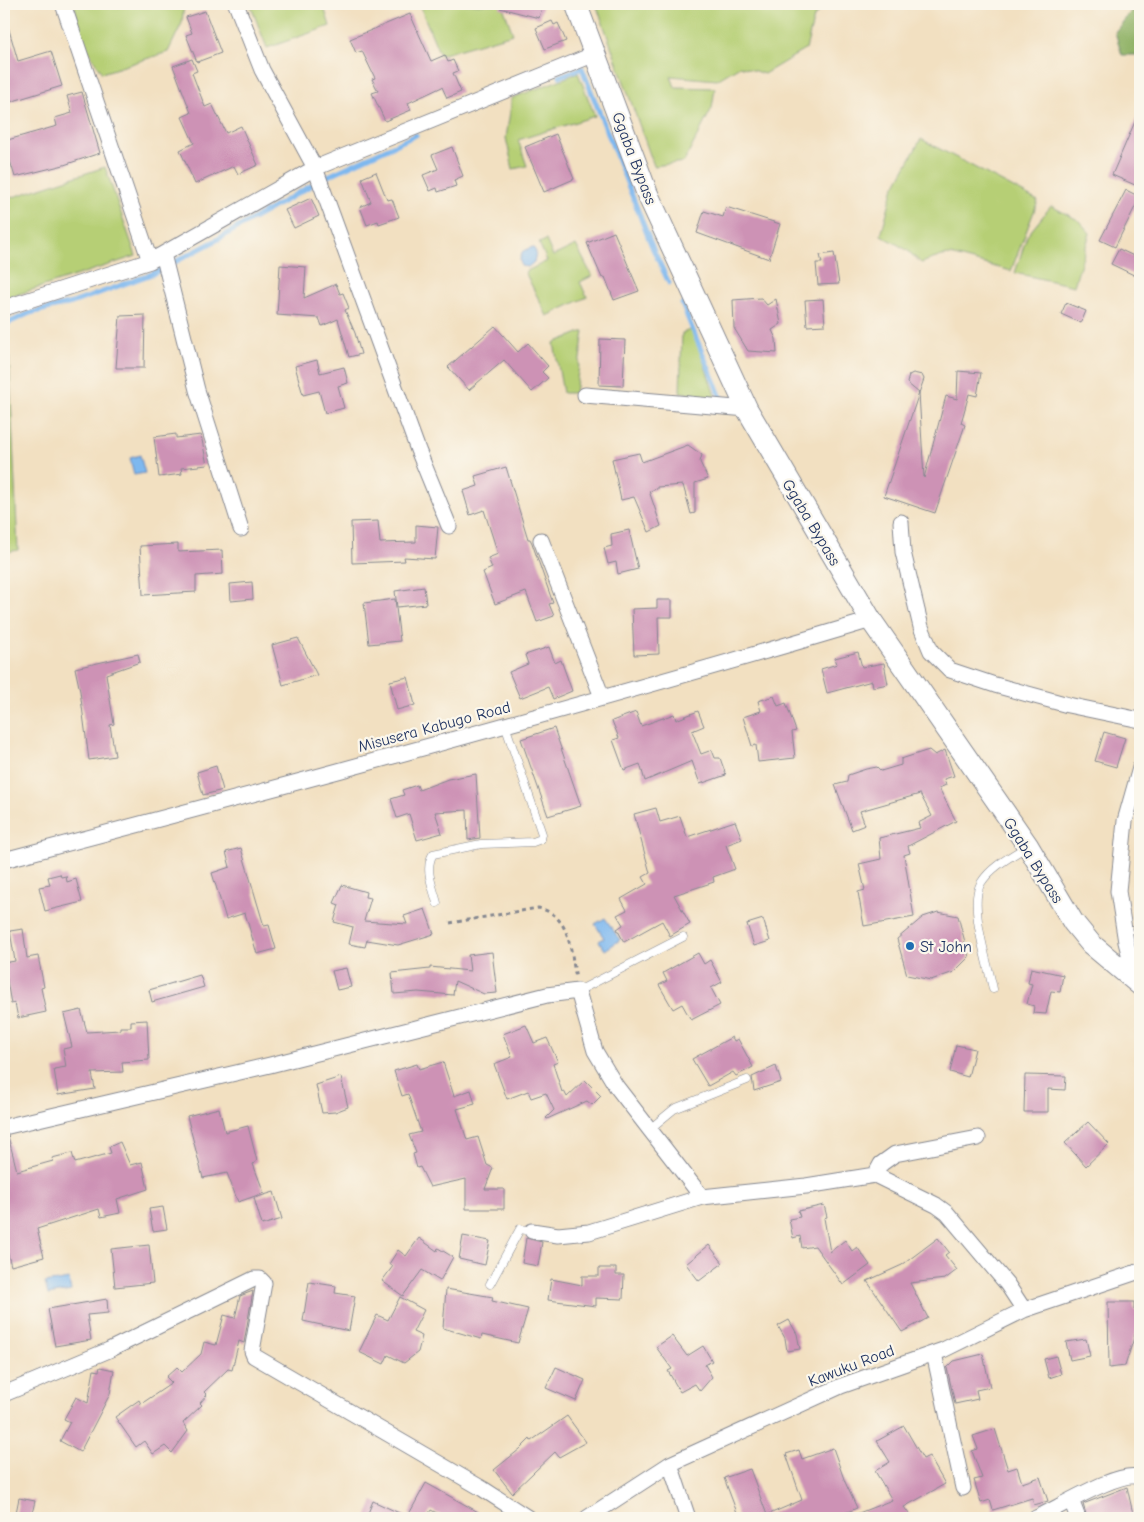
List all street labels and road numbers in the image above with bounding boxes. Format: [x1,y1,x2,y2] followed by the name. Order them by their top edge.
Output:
[608,110,660,207] street label: Ggaba Bypass
[778,476,844,569] street label: Ggaba Bypass
[356,698,512,756] street label: Misusera Kabugo Road
[1000,814,1067,907] street label: Ggaba Bypass
[806,1341,897,1391] street label: Kawuku Road

